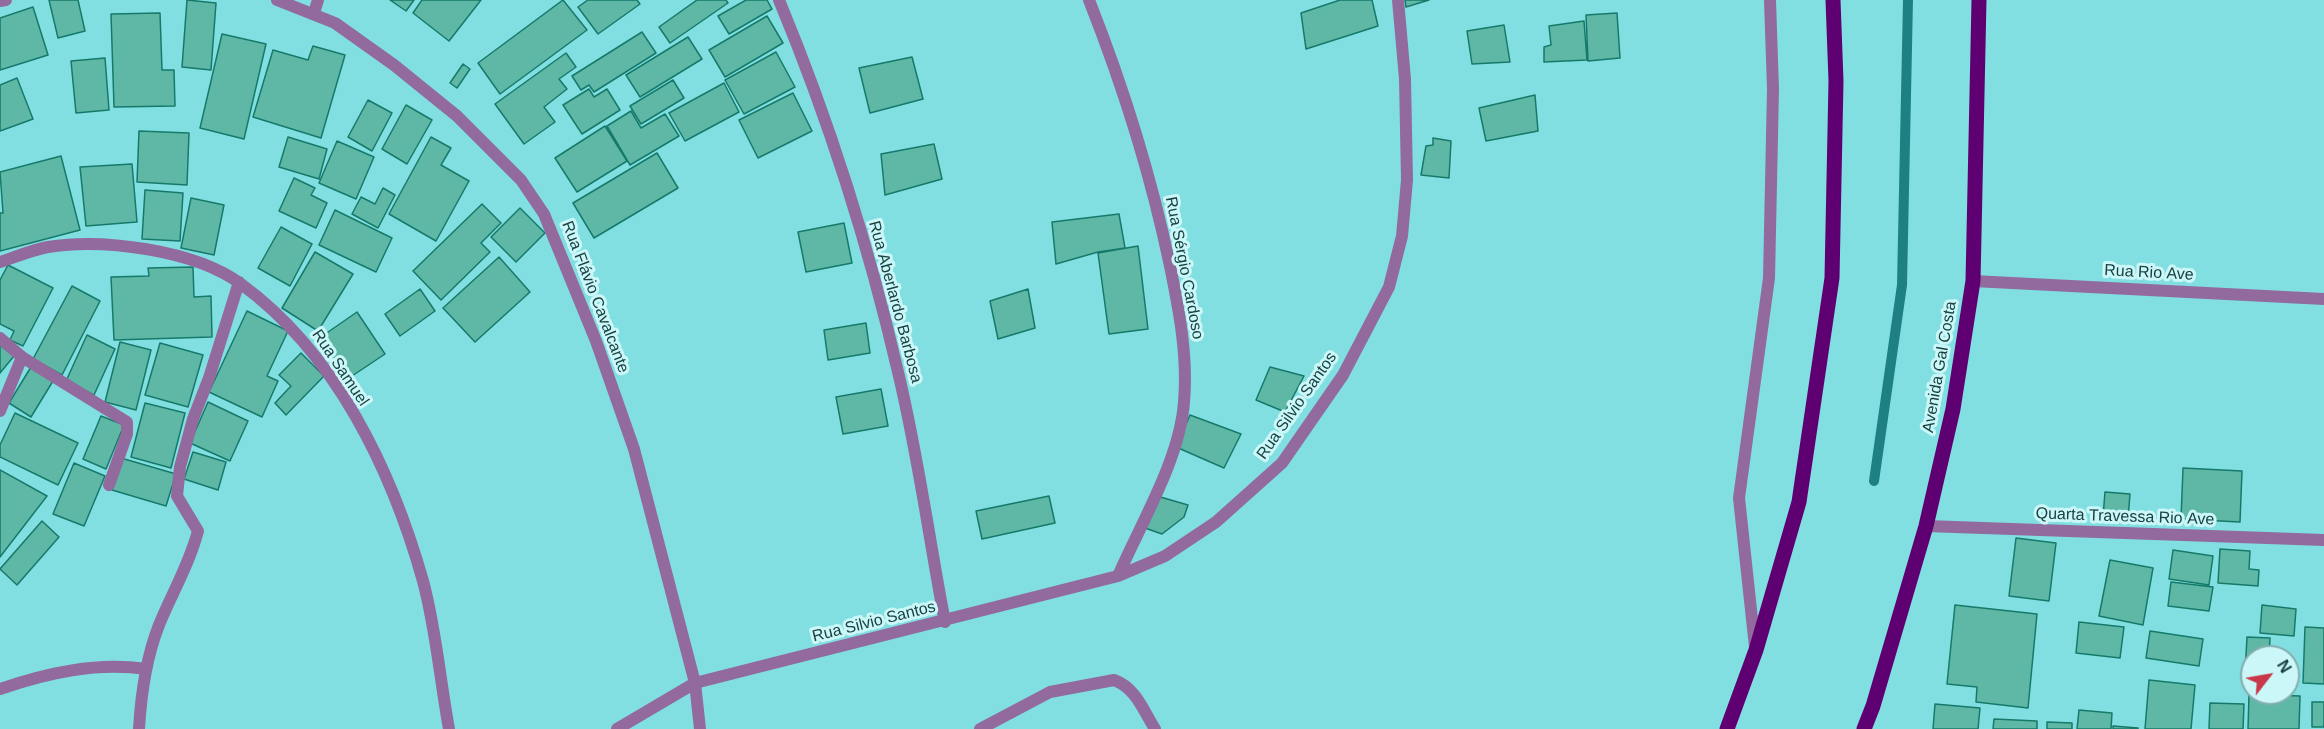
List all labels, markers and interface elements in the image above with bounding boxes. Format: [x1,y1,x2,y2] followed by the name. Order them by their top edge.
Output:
[1161,195,1207,341] street label: Rua Sérgio Cardoso
[557,218,633,376] street label: Rua Flávio Cavalcante
[864,219,926,385] street label: Rua Aberlardo Barbosa
[2104,261,2194,285] street label: Rua Rio Ave
[1919,300,1961,434] street label: Avenida Gal Costa
[307,326,373,410] street label: Rua Samuel
[1253,349,1341,463] street label: Rua Silvio Santos
[2035,504,2215,530] street label: Quarta Travessa Rio Ave
[810,597,938,647] street label: Rua Silvio Santos
[2240,645,2300,705] north arrow
[2274,657,2294,676] text: N

